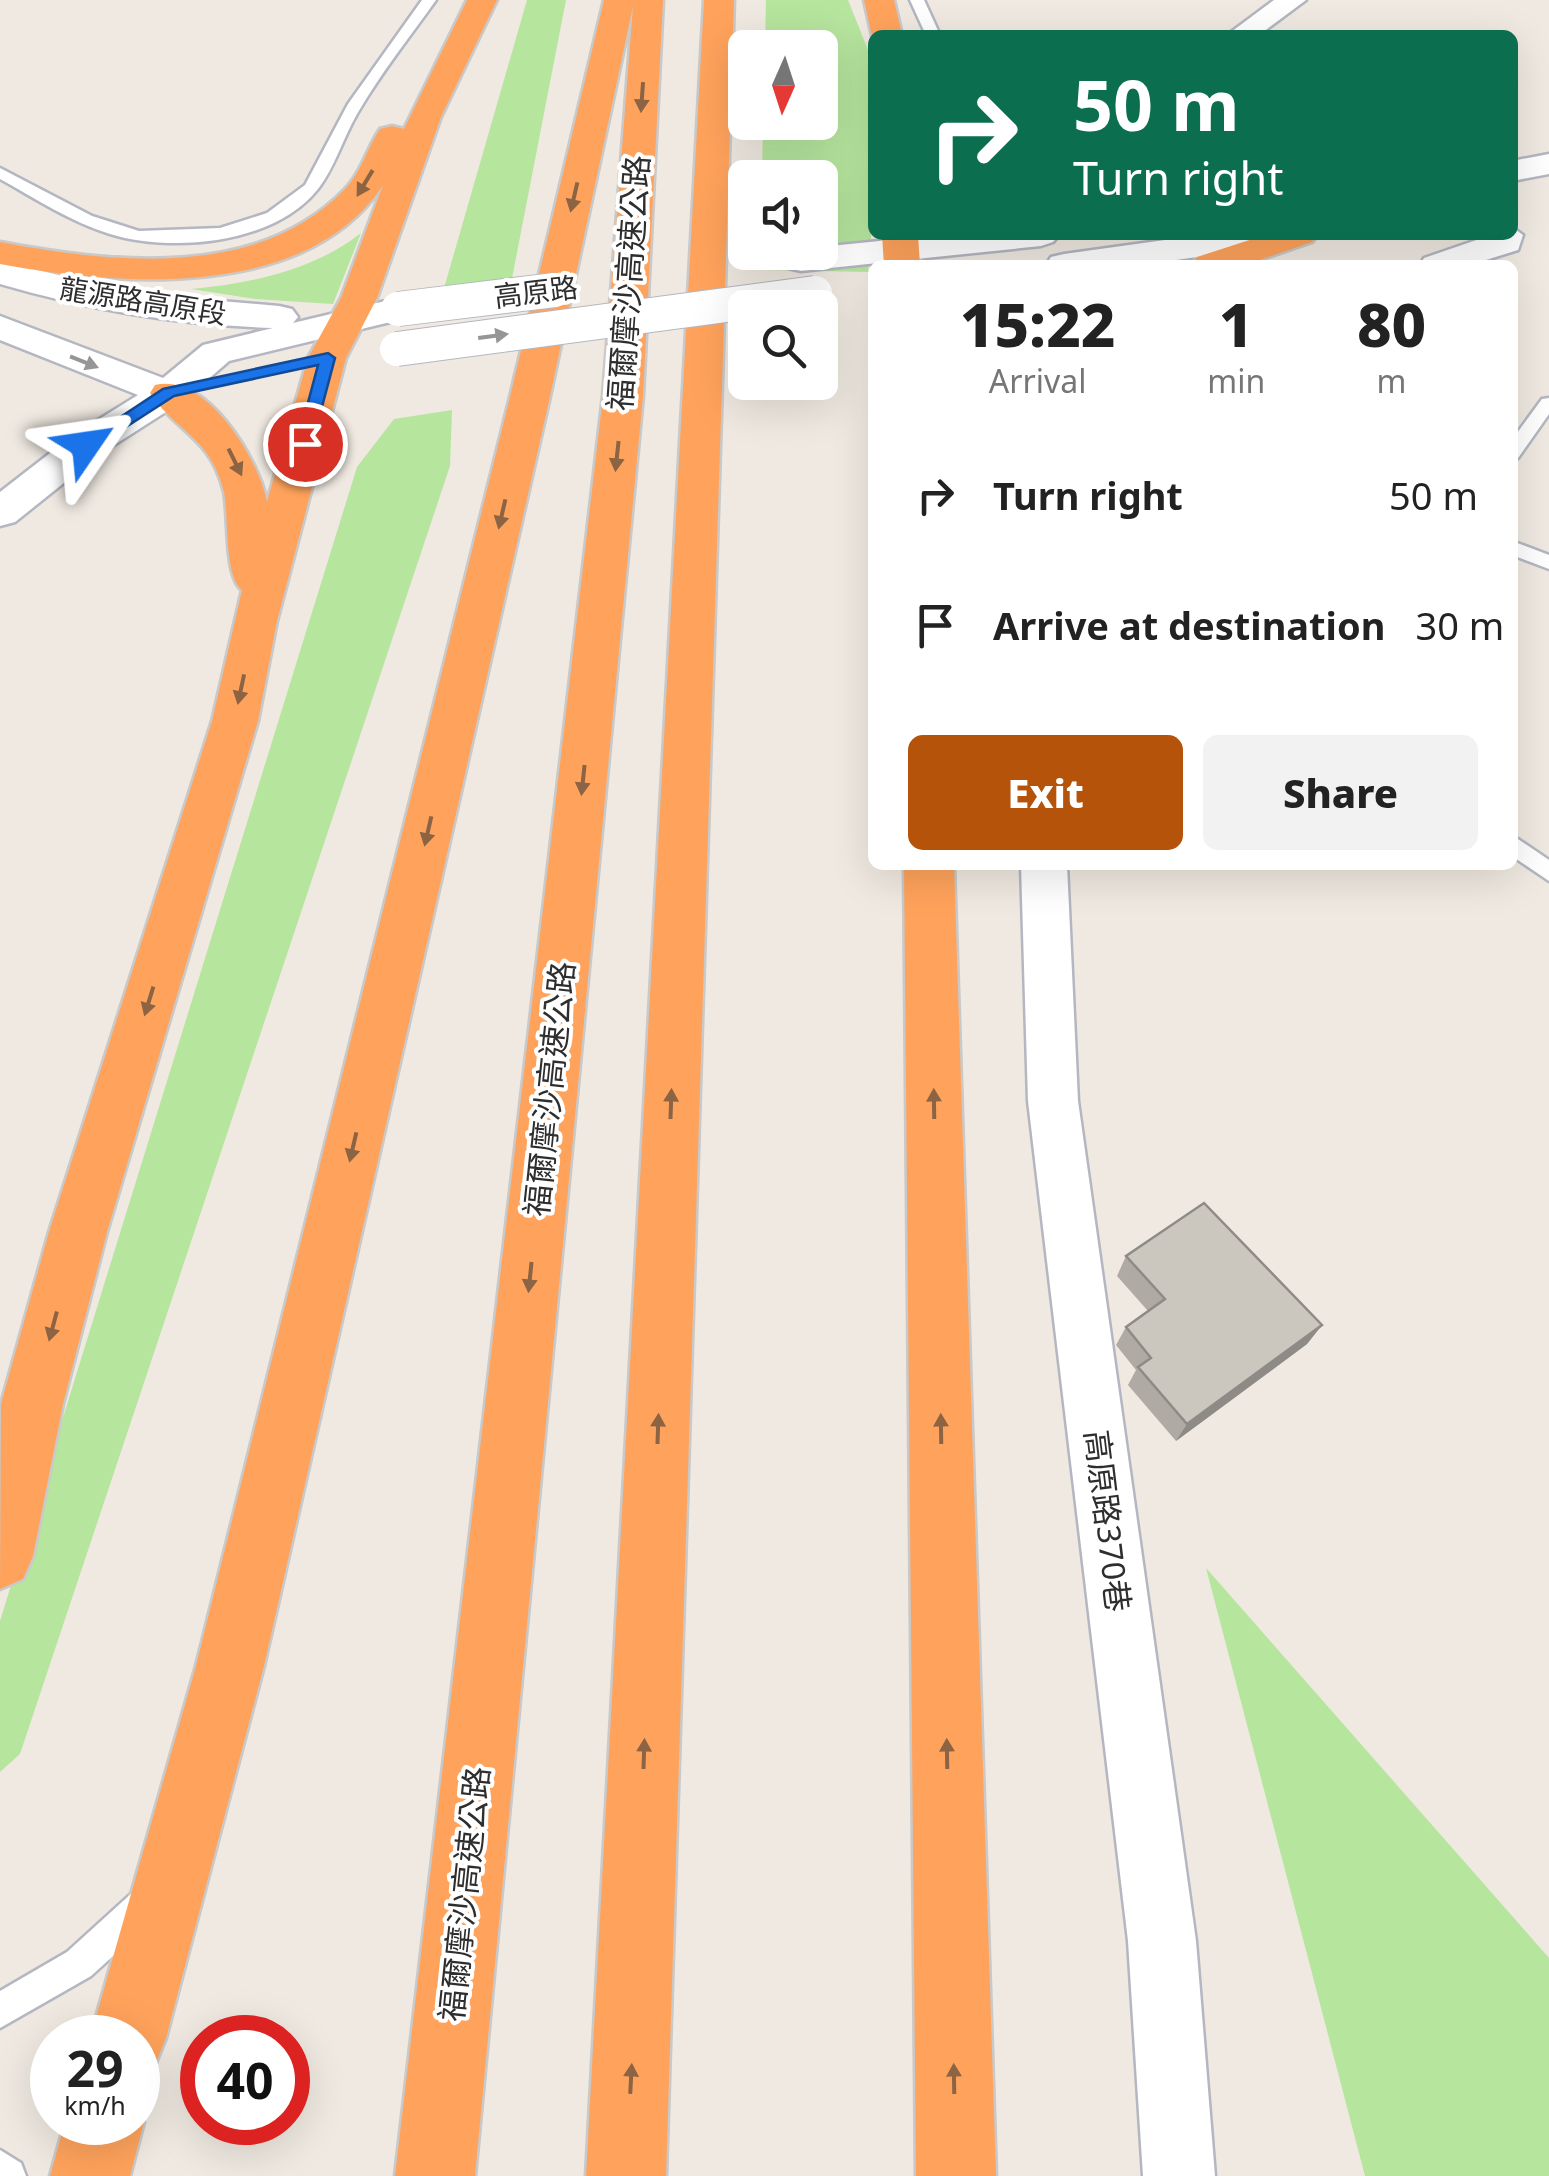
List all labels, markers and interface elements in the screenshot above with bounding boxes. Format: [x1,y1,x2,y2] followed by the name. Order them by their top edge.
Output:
[728,30,838,140] north arrow
[728,30,838,400] map controls
[1073,56,1240,152] text: 50 m
[908,70,1038,200] icon: right
[634,82,650,114] one-way arrow
[1073,147,1284,208] text: Turn right
[597,154,658,412] street label: 福爾摩沙高速公路
[728,160,838,270] button: sound
[357,169,374,197] one-way arrow
[566,182,581,213] one-way arrow
[492,267,580,315] street label: 高原路
[57,268,229,332] street label: 龍源路高原段
[960,283,1116,365] text: 15:22
[1219,283,1254,365] text: 1
[1357,283,1426,365] text: 80
[728,290,838,400] button: search
[478,328,510,344] one-way arrow
[69,355,99,371] one-way arrow
[989,359,1086,402] text: Arrival
[1207,359,1265,402] text: min
[1377,359,1407,402] text: m
[34,393,138,497] position arrow
[263,402,348,487] pin
[278,417,333,472] icon: arrive
[609,441,625,473] one-way arrow
[227,448,244,477] one-way arrow
[908,468,963,523] icon: right
[993,469,1183,521] text: Turn right
[1389,469,1478,521] text: 50 m
[494,499,509,530] one-way arrow
[908,598,963,653] icon: arrive
[993,599,1385,651] text: Arrive at destination
[1415,599,1504,651] text: 30 m
[233,674,249,705] one-way arrow
[908,735,1183,850] button: Exit
[1203,735,1478,850] button: Share
[574,764,590,796] one-way arrow
[420,816,435,847] one-way arrow
[514,959,583,1218] street label: 福爾摩沙高速公路
[140,986,155,1016] one-way arrow
[926,1087,942,1119] one-way arrow
[663,1088,679,1120] one-way arrow
[345,1132,360,1163] one-way arrow
[522,1261,538,1293] one-way arrow
[44,1311,60,1342] one-way arrow
[932,1412,948,1444] one-way arrow
[650,1413,666,1445] one-way arrow
[1076,1427,1141,1614] street label: 高原路370巷
[637,1737,653,1769] one-way arrow
[939,1737,955,1769] one-way arrow
[429,1764,498,2023] street label: 福爾摩沙高速公路
[180,2015,310,2145] speed limit sign: 40
[66,2034,124,2102] text: 29
[623,2062,639,2094] one-way arrow
[945,2062,961,2094] one-way arrow
[64,2088,126,2122] text: km/h

